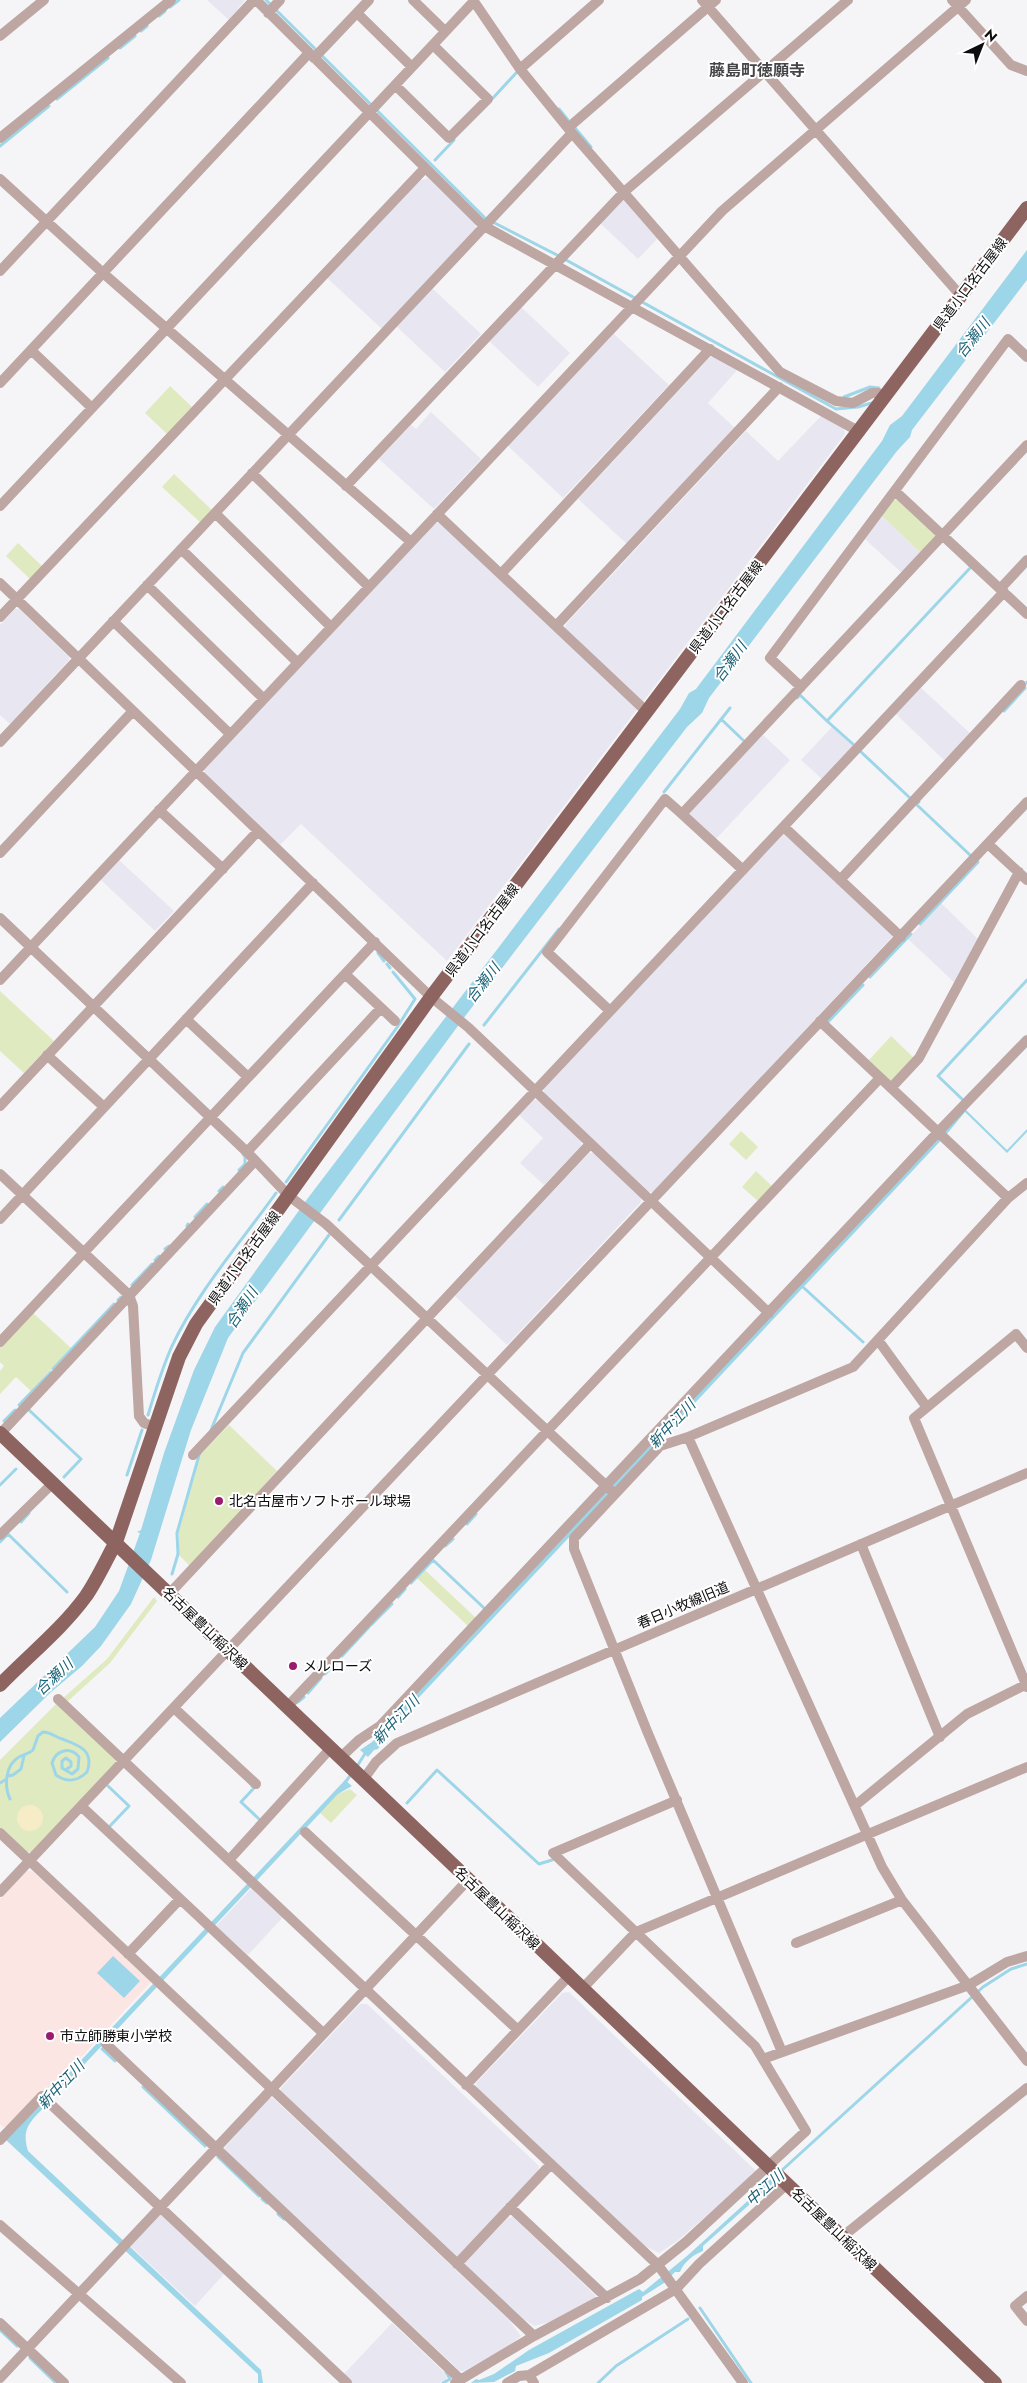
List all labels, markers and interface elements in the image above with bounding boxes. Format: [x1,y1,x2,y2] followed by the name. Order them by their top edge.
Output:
[957,20,1007,70] north arrow
[980,24,1002,47] text: N
[709,59,805,82] district label: 藤島町徳願寺
[928,233,1012,335] street label: 県道小口名古屋線
[950,312,997,363] water label: 合瀬川
[684,556,768,658] street label: 県道小口名古屋線
[708,636,753,687] water label: 合瀬川
[440,879,524,981] street label: 県道小口名古屋線
[460,957,507,1008] water label: 合瀬川
[203,1207,285,1309] street label: 県道小口名古屋線
[221,1281,265,1333] water label: 合瀬川
[643,1393,702,1453] water label: 新中江川
[229,1491,411,1511] place label: 北名古屋市ソフトボール球場
[213,1495,225,1507] marker: 北名古屋市ソフトボール球場
[634,1577,732,1633] street label: 春日小牧線旧道
[158,1582,252,1674] street label: 名古屋豊山稲沢線
[30,1652,79,1700] water label: 合瀬川
[303,1656,372,1676] place label: メルローズ
[287,1660,299,1672] marker: メルローズ
[367,1689,426,1749] water label: 新中江川
[450,1862,544,1954] street label: 名古屋豊山稲沢線
[60,2026,172,2046] place label: 市立師勝東小学校
[44,2030,56,2042] marker: 市立師勝東小学校
[32,2054,91,2114] water label: 新中江川
[741,2163,791,2211] water label: 中江川
[787,2183,881,2275] street label: 名古屋豊山稲沢線

